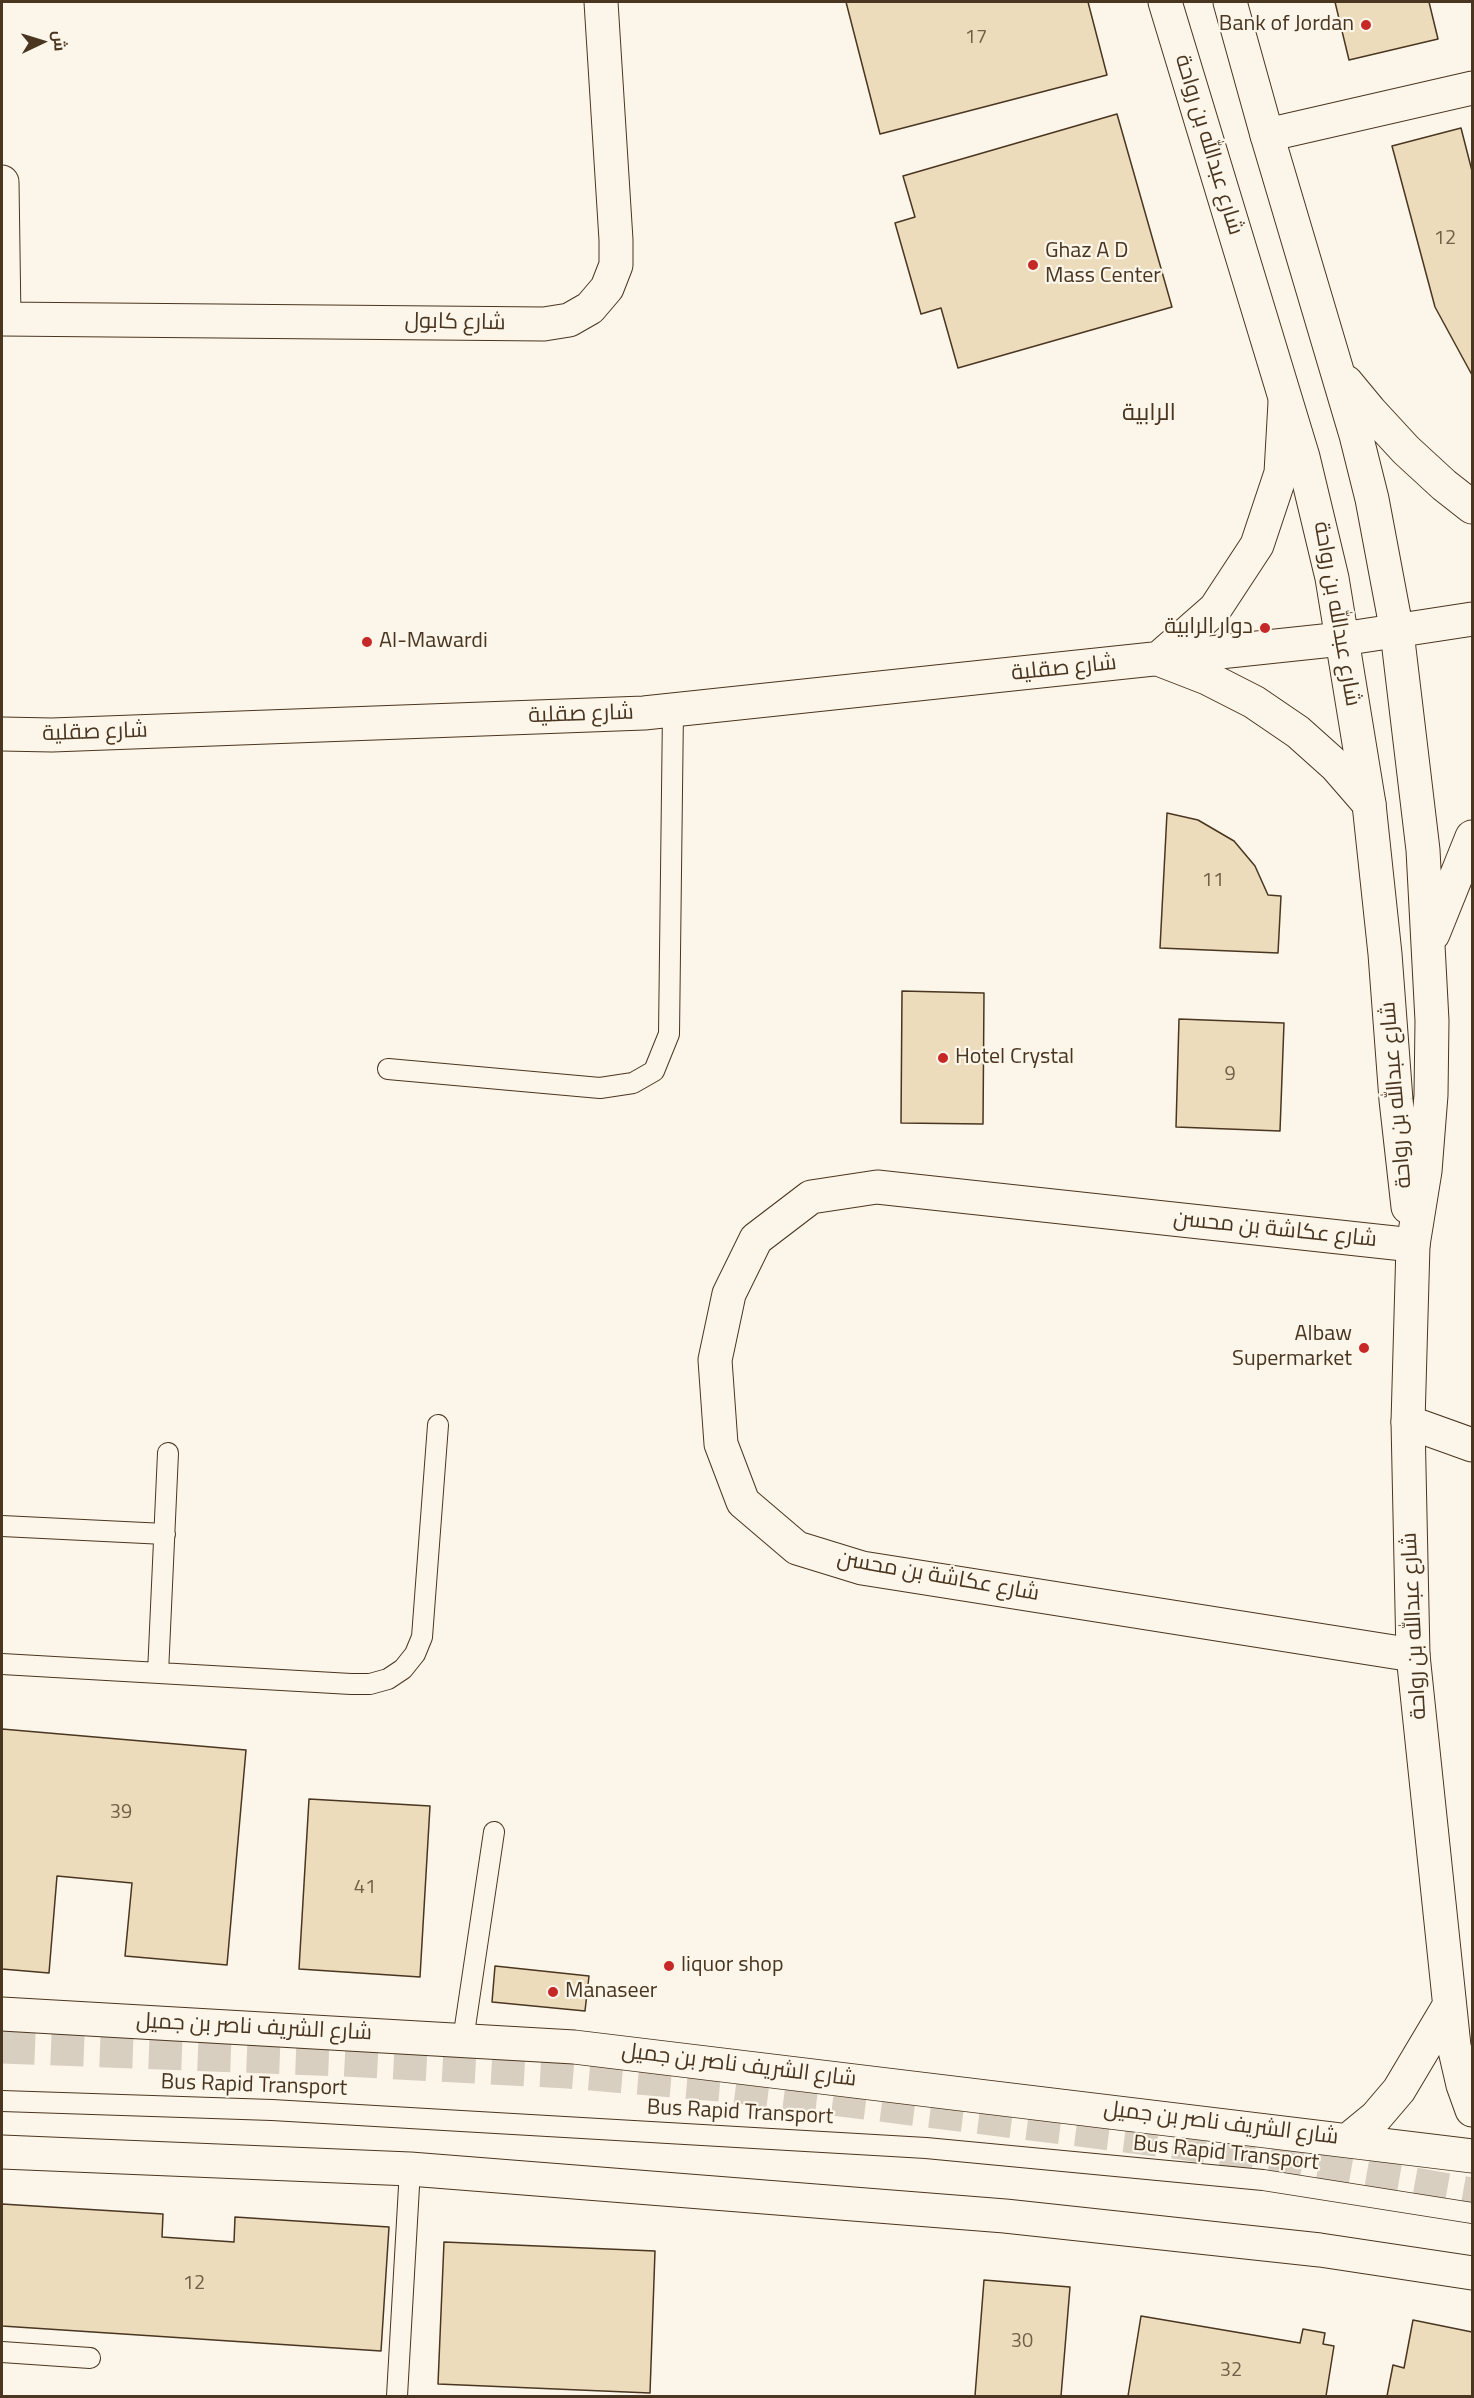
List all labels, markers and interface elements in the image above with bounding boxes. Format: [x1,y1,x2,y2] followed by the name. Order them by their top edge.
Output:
[12,12,72,72] north arrow
[1219,12,1354,38] place label: Bank of Jordan
[1359,18,1373,32] marker: Bank of Jordan
[965,26,987,50] house number: 17
[47,30,73,52] text: ش
[1168,52,1248,238] street label: شارع عبدالله بن رواحة
[1434,227,1456,251] house number: 12
[1045,239,1161,290] place label: Ghaz A D Mass Center
[1026,258,1040,272] marker: Ghaz A D Mass Center
[404,309,506,337] street label: شارع كابول
[1122,400,1176,428] district label: الرابية
[1307,519,1365,709] street label: شارع عبدالله بن رواحة
[1164,615,1253,641] place label: دوار الرابية
[1258,621,1272,635] marker: دوار الرابية
[379,629,488,655] place label: Al-Mawardi
[360,635,374,649] marker: Al-Mawardi
[1010,650,1118,688] street label: شارع صقلية
[528,700,634,730] street label: شارع صقلية
[42,718,148,748] street label: شارع صقلية
[1202,869,1224,893] house number: 11
[1376,1001,1418,1189] street label: شارع عبدالله بن رواحة
[955,1045,1074,1071] place label: Hotel Crystal
[936,1051,950,1065] marker: Hotel Crystal
[1224,1063,1236,1087] house number: 9
[1172,1206,1378,1254] street label: شارع عكاشة بن محسن
[1232,1322,1352,1374] place label: Albaw Supermarket
[1357,1341,1371,1355] marker: Albaw Supermarket
[1397,1532,1433,1720] street label: شارع عبدالله بن رواحة
[835,1546,1041,1608] street label: شارع عكاشة بن محسن
[110,1801,132,1825] house number: 39
[354,1876,376,1900] house number: 41
[681,1953,783,1979] place label: liquor shop
[662,1959,676,1973] marker: liquor shop
[565,1979,657,2005] place label: Manaseer
[546,1985,560,1999] marker: Manaseer
[135,2009,373,2047] street label: شارع الشريف ناصر بن جميل
[620,2038,858,2094] street label: شارع الشريف ناصر بن جميل
[160,2070,348,2102] street label: Bus Rapid Transport
[646,2095,834,2131] street label: Bus Rapid Transport
[1102,2096,1340,2152] street label: شارع الشريف ناصر بن جميل
[1132,2131,1320,2177] street label: Bus Rapid Transport
[183,2272,205,2296] house number: 12
[1011,2330,1033,2354] house number: 30
[1220,2359,1242,2383] house number: 32

